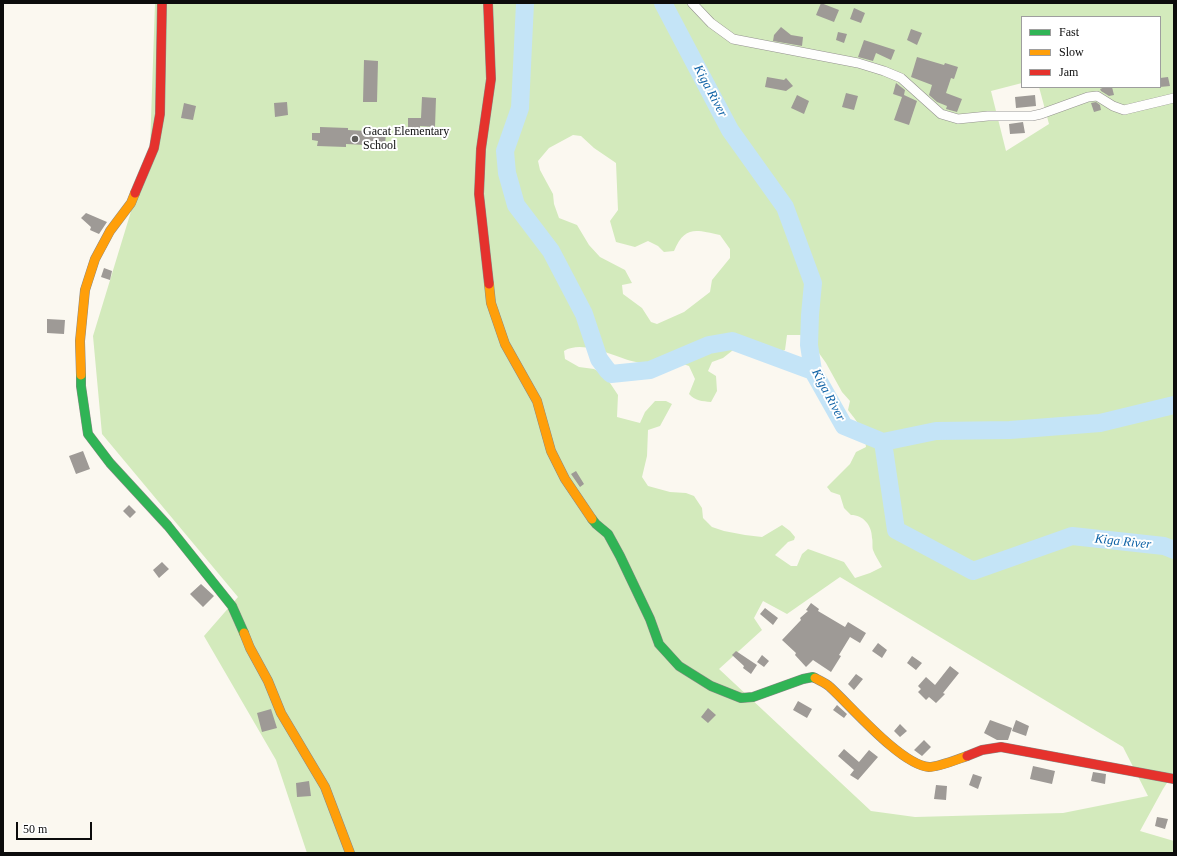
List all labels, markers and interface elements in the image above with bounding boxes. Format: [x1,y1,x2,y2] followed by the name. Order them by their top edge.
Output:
[1021,16,1161,88] legend
[1059,25,1079,39] text: Fast
[1059,45,1084,59] text: Slow
[690,62,730,120] water label: Kiga River
[1059,65,1078,79] text: Jam
[363,125,449,153] place label: Gacat Elementary School
[350,134,360,144] marker: Gacat Elementary School
[808,366,848,424] water label: Kiga River
[1094,531,1152,553] water label: Kiga River
[18,814,94,840] scale bar
[23,822,47,836] text: 50 m

